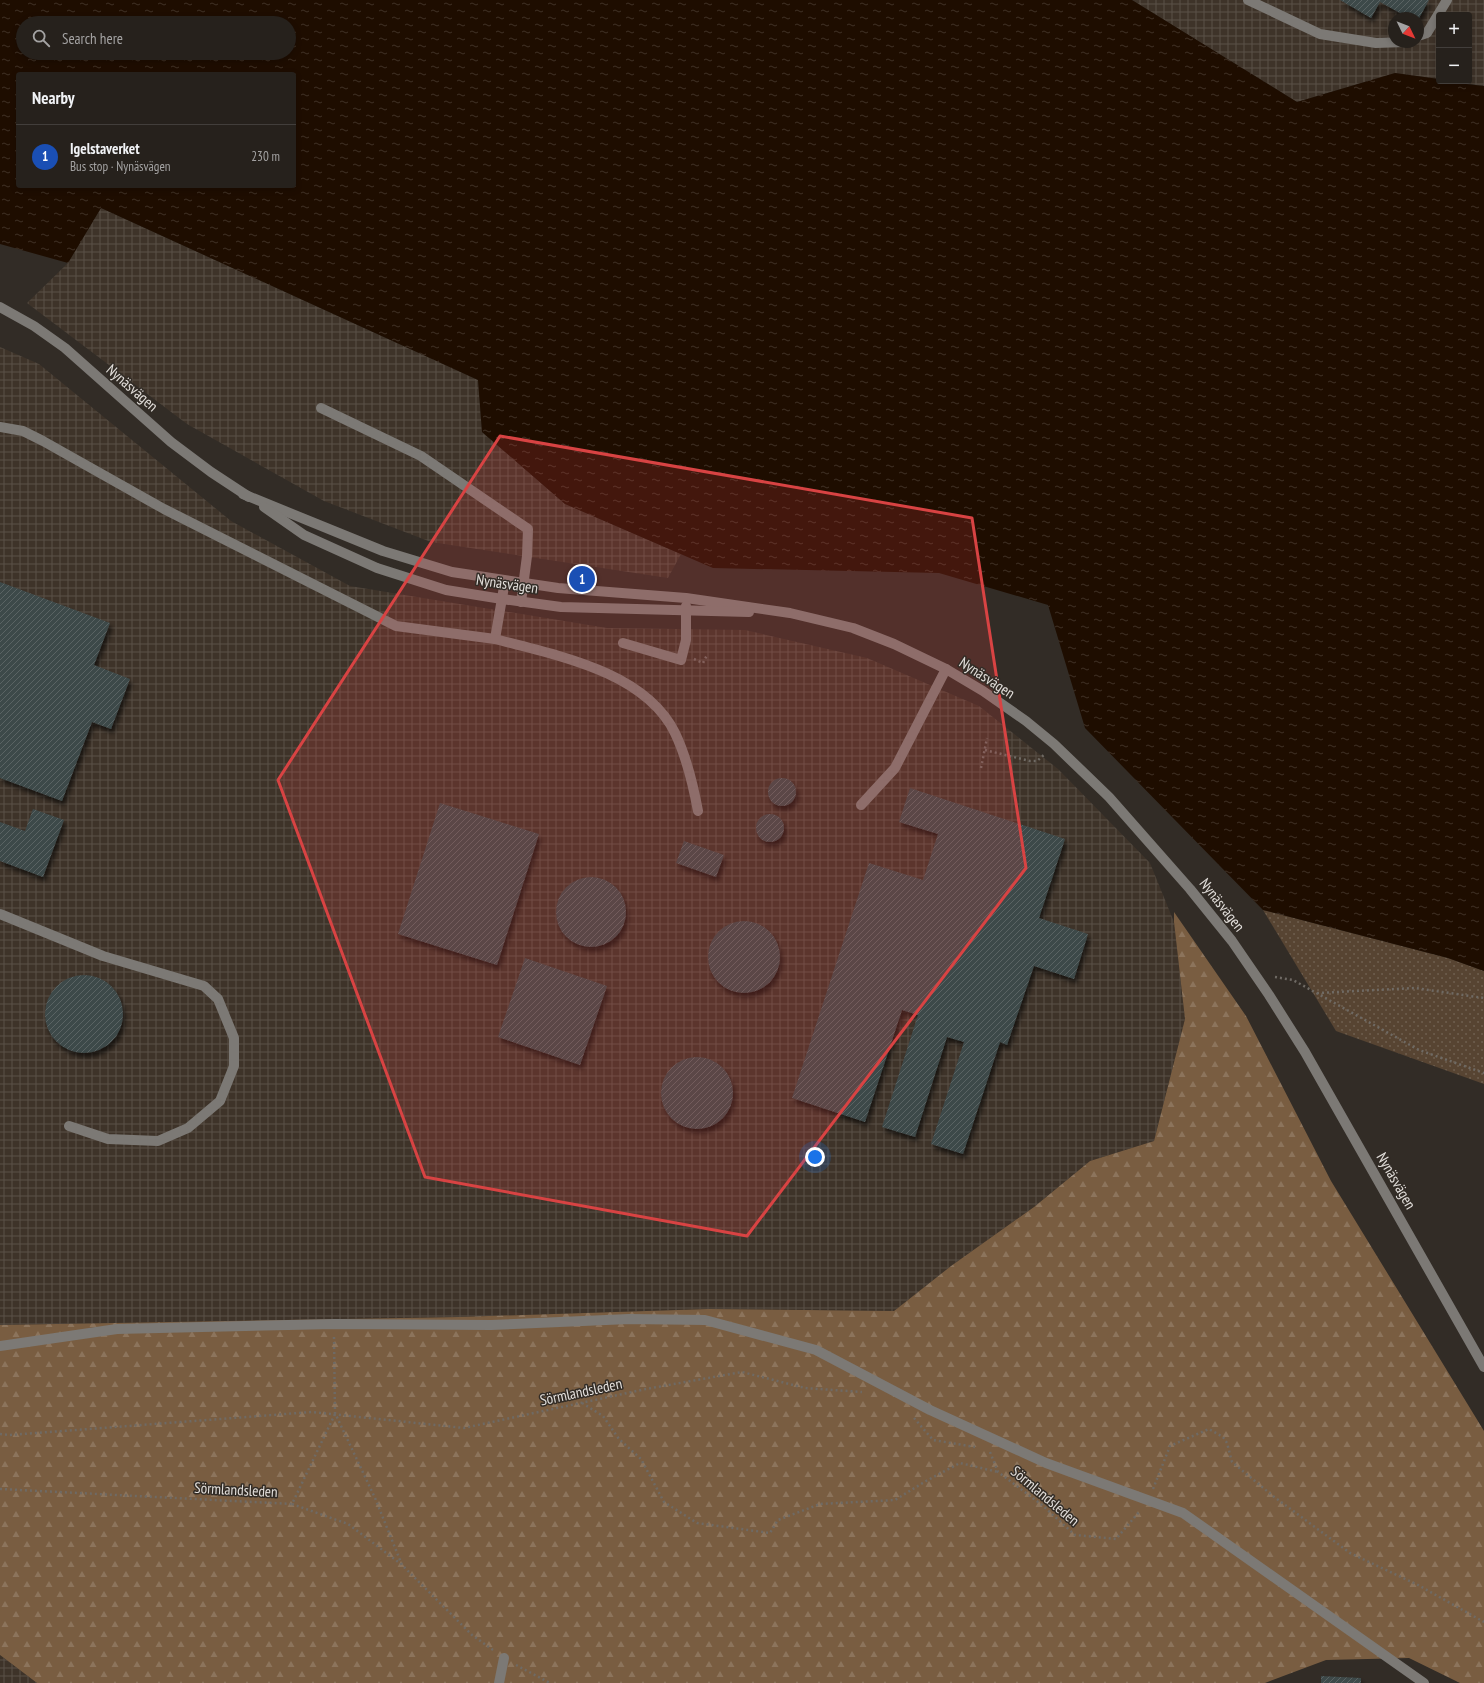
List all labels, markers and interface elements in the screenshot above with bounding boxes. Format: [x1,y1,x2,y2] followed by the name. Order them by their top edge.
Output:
[1388,12,1424,48] north arrow
[1436,12,1472,84] map controls
[1436,12,1472,48] button: +
[16,16,296,60] search box
[30,27,52,49] icon: search
[62,29,123,48] text: Search here
[1436,48,1472,84] button: −
[32,87,75,109] text: Nearby
[70,139,140,158] text: Igelstaverket
[42,148,48,165] text: 1
[251,148,280,165] text: 230 m
[70,158,170,175] text: Bus stop · Nynäsvägen
[103,360,162,415] street label: Nynäsvägen
[569,564,595,594] pin: 1
[475,570,539,597] street label: Nynäsvägen
[956,653,1019,703] street label: Nynäsvägen
[1196,874,1249,935] street label: Nynäsvägen
[805,1147,825,1167] your location
[1373,1149,1420,1213] street label: Nynäsvägen
[538,1374,624,1409] street label: Sörmlandsleden
[1007,1462,1083,1530] street label: Sörmlandsleden
[194,1478,278,1501] street label: Sörmlandsleden

